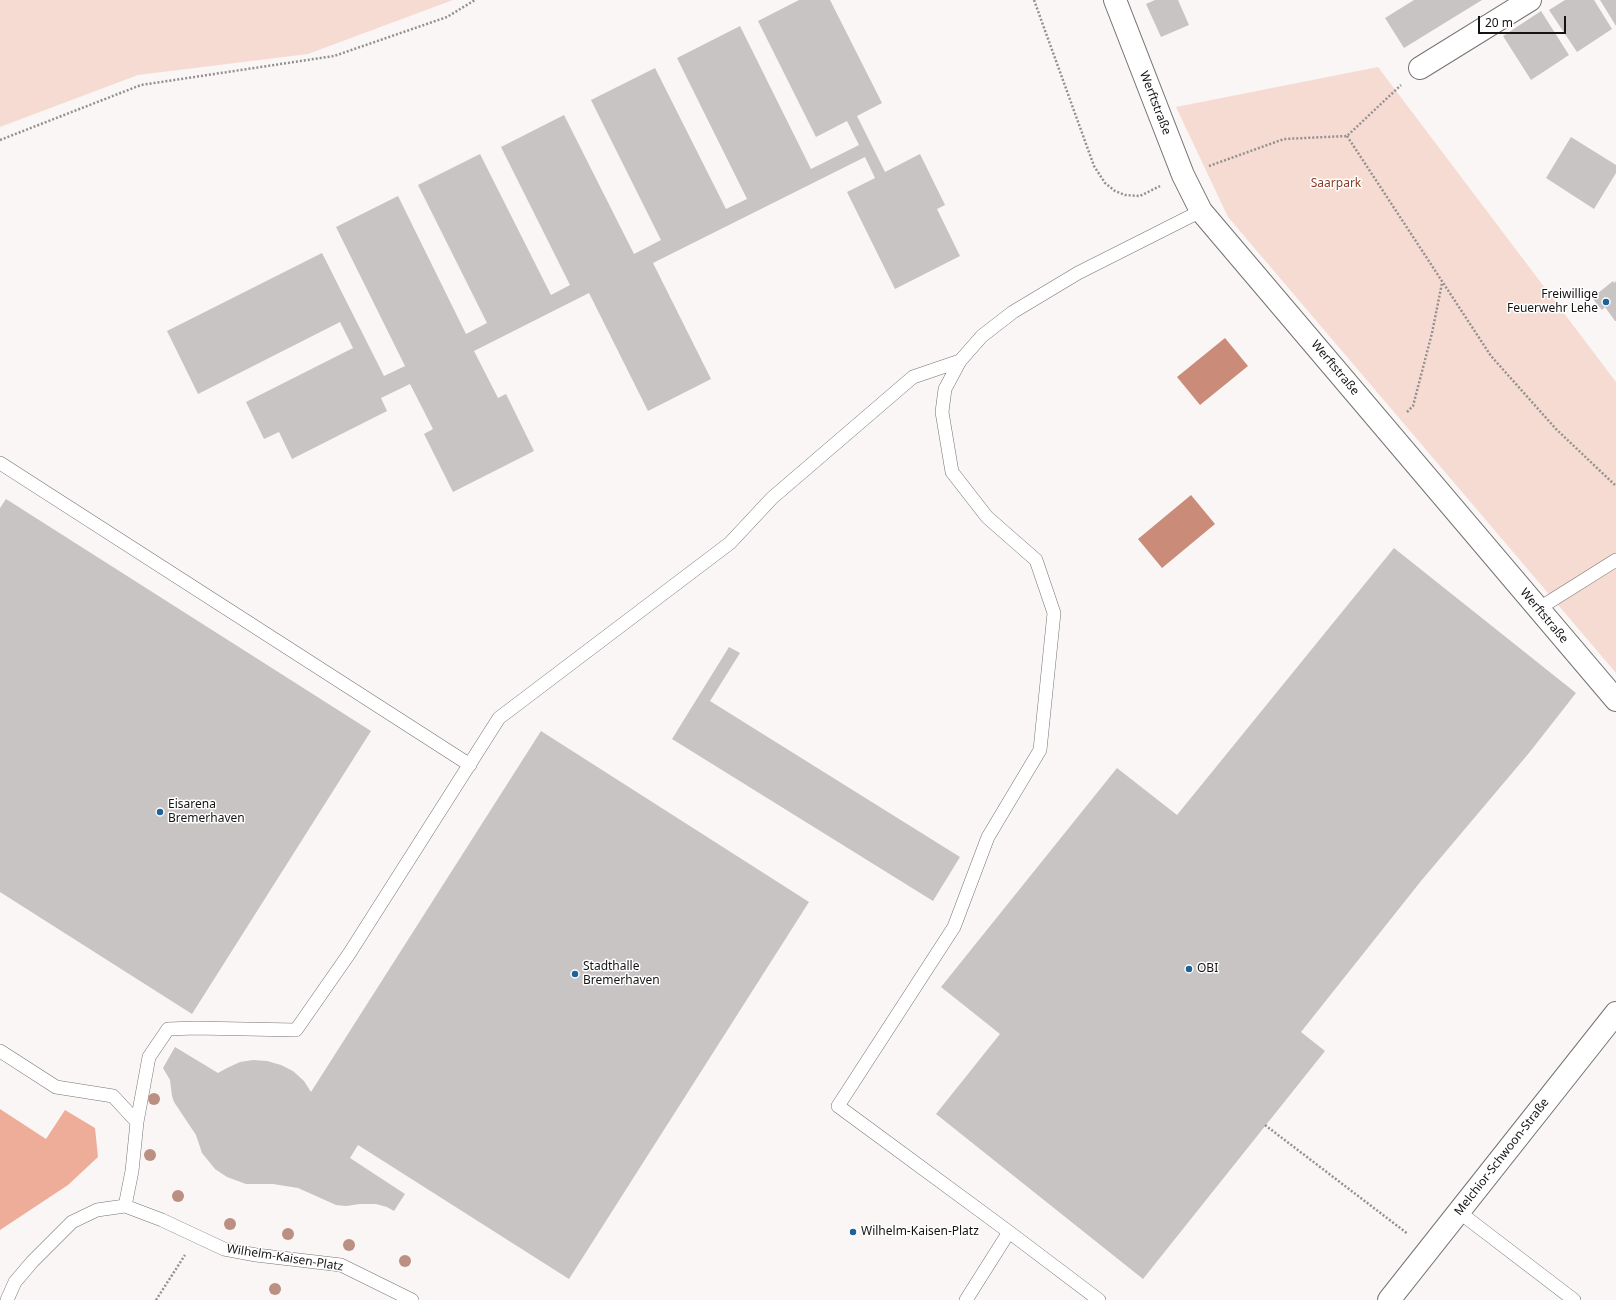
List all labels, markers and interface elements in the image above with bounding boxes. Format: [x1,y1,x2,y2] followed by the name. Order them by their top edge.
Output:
[1480,8,1568,34] scale bar
[1485,14,1513,31] text: 20 m
[1136,69,1174,137] street label: Werftstraße
[1311,177,1361,191] park label: Saarpark
[1507,288,1598,316] place label: Freiwillige Feuerwehr Lehe
[1601,297,1611,307] marker: Freiwillige Feuerwehr Lehe
[1308,338,1362,398] street label: Werftstraße
[1517,586,1571,646] street label: Werftstraße
[168,798,245,826] place label: Eisarena Bremerhaven
[155,807,165,817] marker: Eisarena Bremerhaven
[583,960,660,988] place label: Stadthalle Bremerhaven
[1197,962,1218,976] place label: OBI
[1184,964,1194,974] marker: OBI
[570,969,580,979] marker: Stadthalle Bremerhaven
[1452,1096,1552,1218] street label: Melchior-Schwoon-Straße
[861,1225,979,1239] place label: Wilhelm-Kaisen-Platz
[848,1227,858,1237] marker: Wilhelm-Kaisen-Platz
[226,1242,344,1274] street label: Wilhelm-Kaisen-Platz

